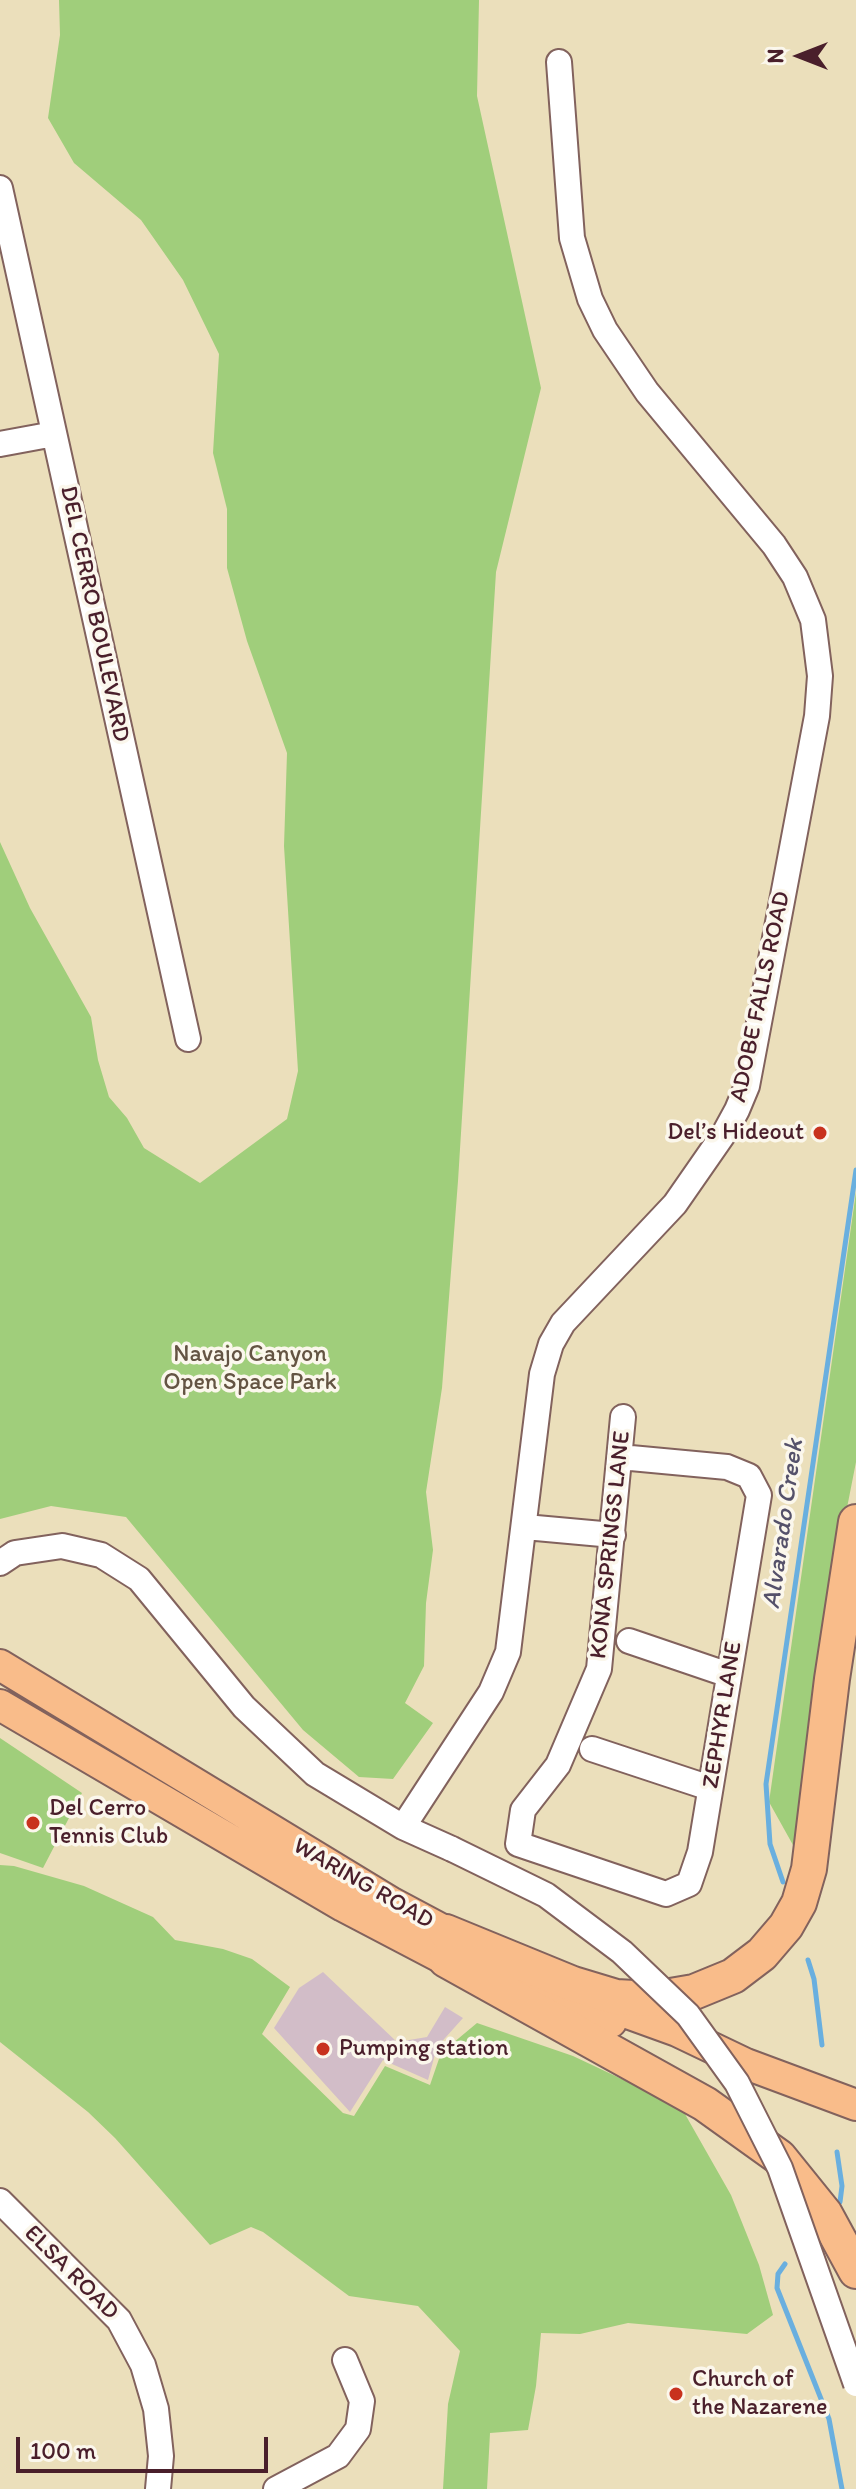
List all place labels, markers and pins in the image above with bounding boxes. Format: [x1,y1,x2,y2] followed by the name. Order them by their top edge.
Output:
[667,1119,804,1147] place label: Del’s Hideout
[811,1124,829,1142] marker: Del’s Hideout
[49,1795,168,1851] place label: Del Cerro Tennis Club
[24,1814,42,1832] marker: Del Cerro Tennis Club
[339,2035,509,2063] place label: Pumping station
[314,2040,332,2058] marker: Pumping station
[692,2366,827,2422] place label: Church of the Nazarene
[667,2385,685,2403] marker: Church of the Nazarene

